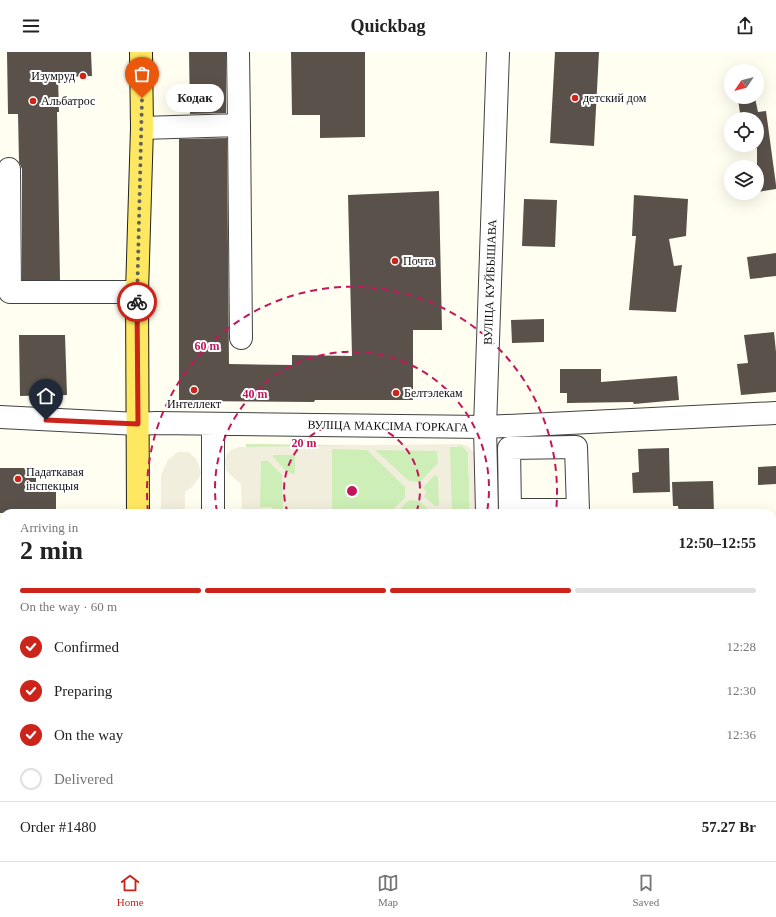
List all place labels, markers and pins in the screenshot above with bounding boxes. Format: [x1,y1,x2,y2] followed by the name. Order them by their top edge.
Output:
[125,57,159,98] pin
[31,69,75,83] place label: Изумруд
[78,71,88,81] marker: Изумруд
[166,84,224,112] callout: Кодак
[583,91,647,105] place label: детский дом
[570,93,580,103] marker: детский дом
[41,94,95,108] place label: Альбатрос
[28,96,38,106] marker: Альбатрос
[403,254,435,268] place label: Почта
[390,256,400,266] marker: Почта
[29,379,63,420] pin
[189,385,199,395] marker: Интеллект
[404,386,463,400] place label: Белтэлекам
[391,388,401,398] marker: Белтэлекам
[167,397,222,411] place label: Интеллект
[26,465,84,493] place label: Падаткавая інспекцыя
[13,474,23,484] marker: Падаткавая інспекцыя
[345,484,359,498] centre of rings

